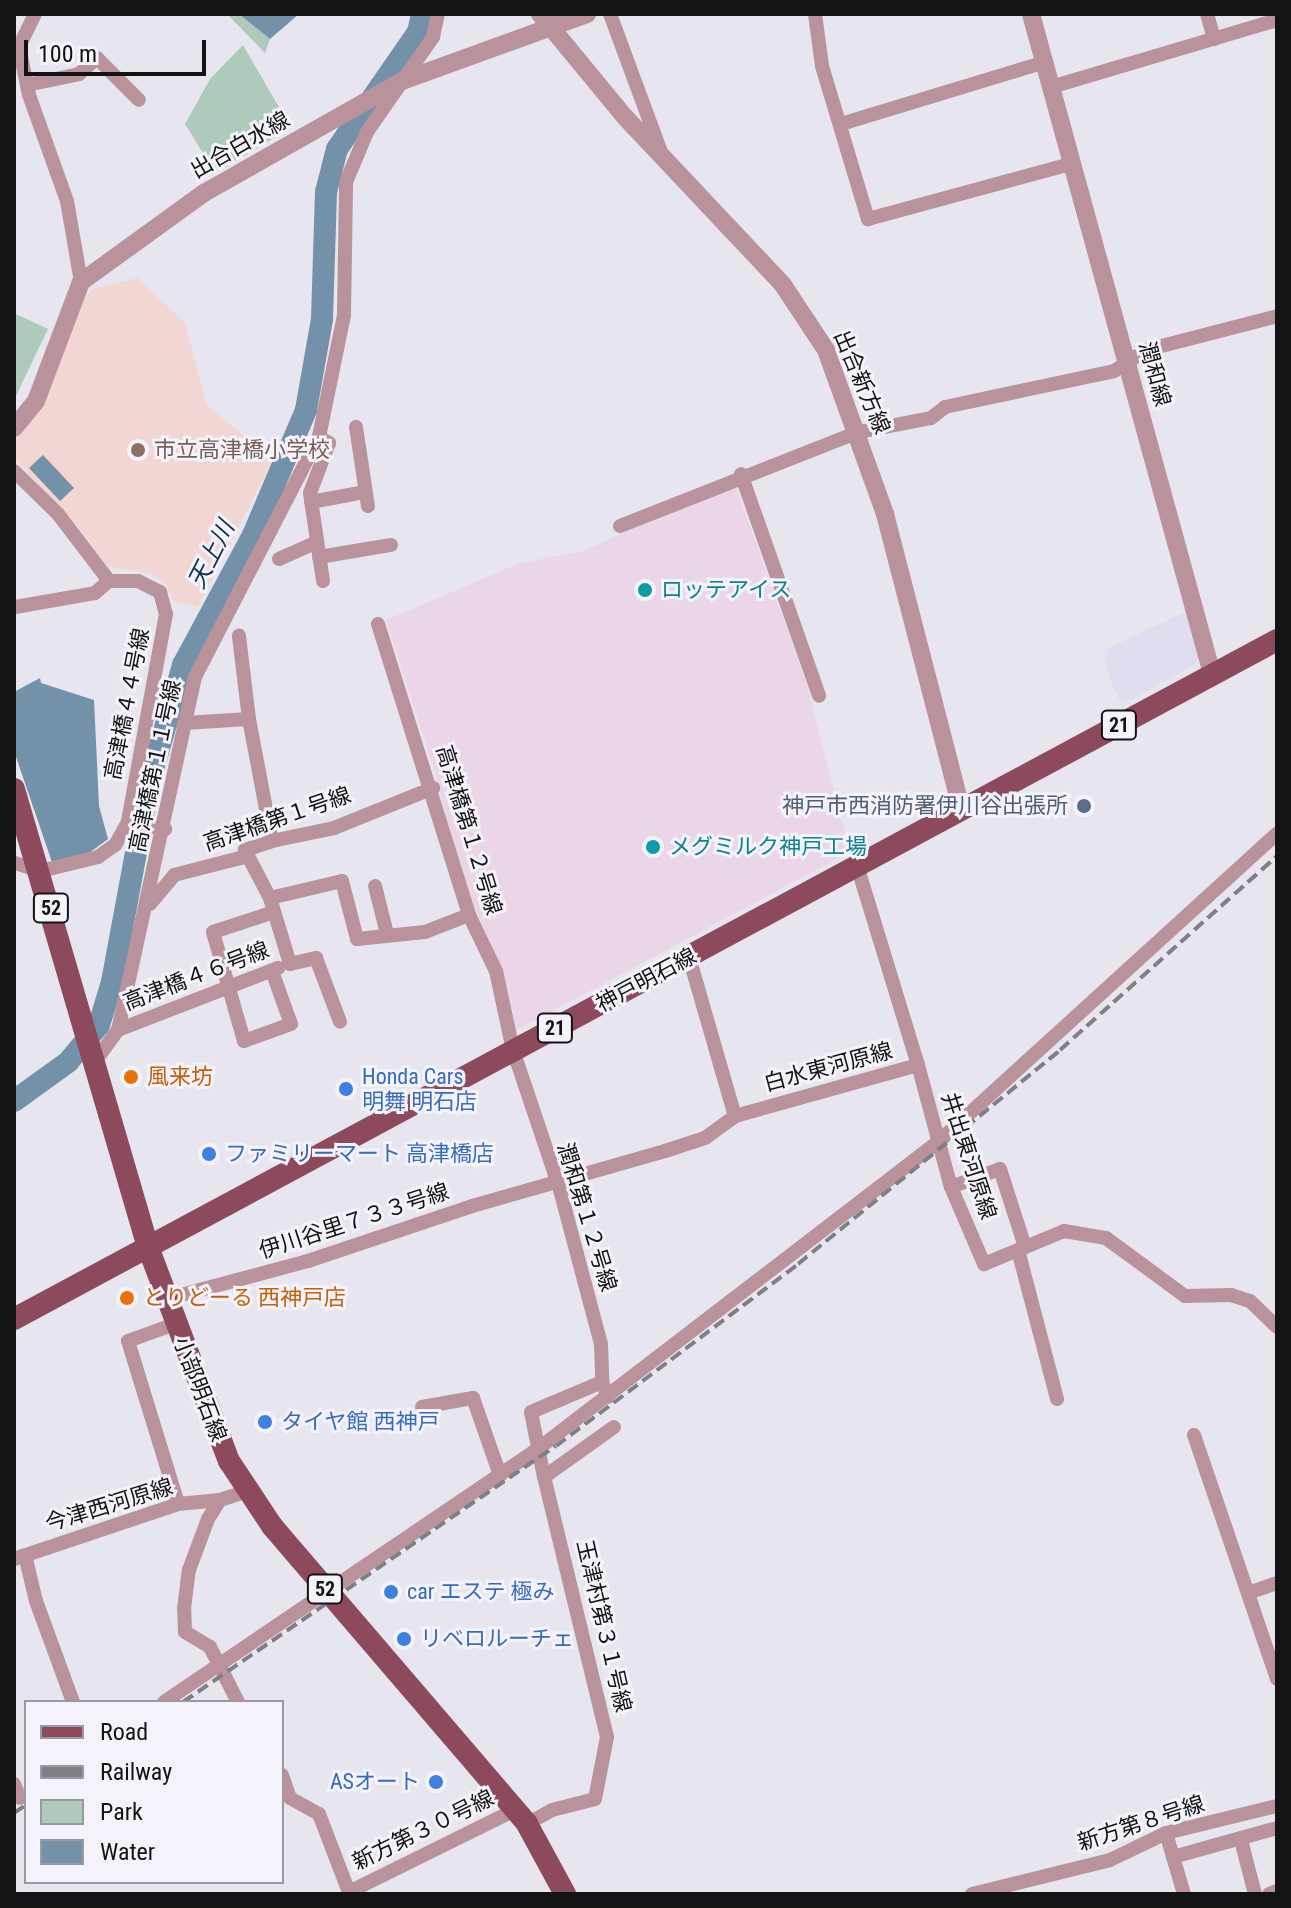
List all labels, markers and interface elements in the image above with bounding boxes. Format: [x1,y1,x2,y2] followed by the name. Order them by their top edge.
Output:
[28,24,210,74] scale bar
[38,40,97,68] text: 100 m
[186,106,294,184] street label: 出合白水線
[828,326,896,438] street label: 出合新方線
[1134,339,1176,409] street label: 潤和線
[154,437,330,463] place label: 市立高津橋小学校
[129,441,147,459] marker: 市立高津橋小学校
[183,516,241,594] water label: 天上川
[661,577,793,603] place label: ロッテアイス
[636,581,654,599] marker: ロッテアイス
[99,626,155,782] street label: 高津橋４４号線
[124,677,186,855] street label: 高津橋第１１号線
[1099,709,1139,741] road number: 21
[431,742,507,918] street label: 高津橋第１２号線
[200,781,354,857] street label: 高津橋第１号線
[782,793,1068,819] place label: 神戸市西消防署伊川谷出張所
[1075,797,1093,815] marker: 神戸市西消防署伊川谷出張所
[669,834,867,860] place label: メグミルク神戸工場
[644,838,662,856] marker: メグミルク神戸工場
[31,892,71,924] road number: 52
[119,936,273,1016] street label: 高津橋４６号線
[591,943,701,1017] street label: 神戸明石線
[535,1012,575,1044] road number: 21
[761,1037,895,1097] street label: 白水東河原線
[362,1063,477,1114] place label: Honda Cars 明舞 明石店
[147,1064,213,1090] place label: 風来坊
[122,1068,140,1086] marker: 風来坊
[337,1080,355,1098] marker: Honda Cars 明舞 明石店
[936,1089,1002,1223] street label: 井出東河原線
[552,1140,622,1294] street label: 潤和第１２号線
[225,1141,494,1167] place label: ファミリーマート 高津橋店
[200,1145,218,1163] marker: ファミリーマート 高津橋店
[256,1178,452,1264] street label: 伊川谷里７３３号線
[143,1285,346,1311] place label: とりどーる 西神戸店
[118,1289,136,1307] marker: とりどーる 西神戸店
[168,1333,232,1445] street label: 小部明石線
[281,1409,440,1435] place label: タイヤ館 西神戸
[256,1413,274,1431] marker: タイヤ館 西神戸
[42,1473,176,1537] street label: 今津西河原線
[571,1537,637,1715] street label: 玉津村第３１号線
[305,1573,345,1605] road number: 52
[407,1579,555,1605] place label: car エステ 極み
[382,1583,400,1601] marker: car エステ 極み
[420,1626,574,1652] place label: リベロルーチェ
[395,1630,413,1648] marker: リベロルーチェ
[24,1700,284,1884] legend
[100,1718,148,1746] text: Road
[100,1758,172,1786] text: Railway
[330,1769,420,1795] place label: ASオート
[427,1773,445,1791] marker: ASオート
[348,1784,498,1876] street label: 新方第３０号線
[1074,1790,1208,1856] street label: 新方第８号線
[100,1798,143,1826] text: Park
[100,1838,155,1866] text: Water

